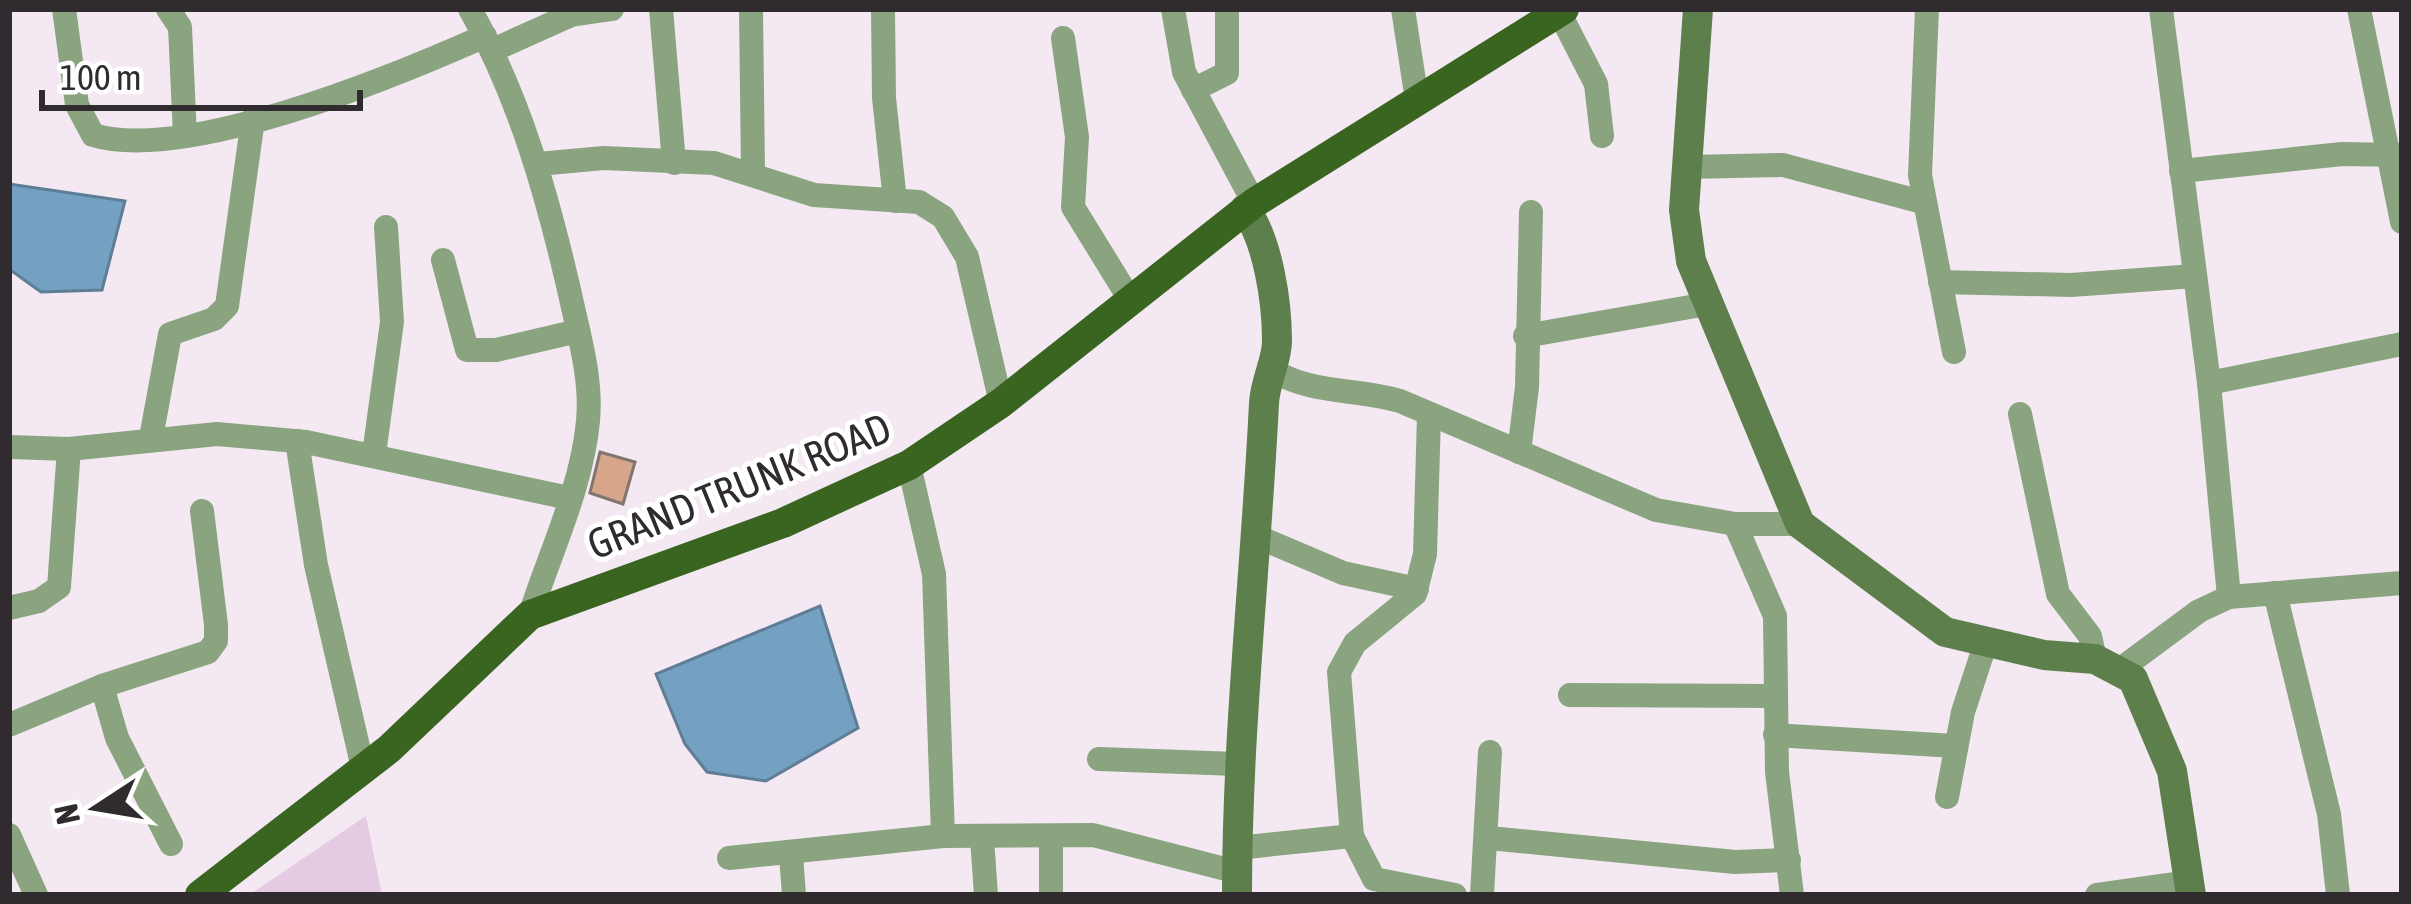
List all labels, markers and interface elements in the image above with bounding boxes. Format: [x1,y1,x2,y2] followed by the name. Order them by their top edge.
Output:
[42,36,360,110] scale bar
[60,56,142,98] text: 100 m
[581,403,897,569] street label: GRAND TRUNK ROAD
[36,748,156,868] north arrow
[46,801,87,828] text: N

